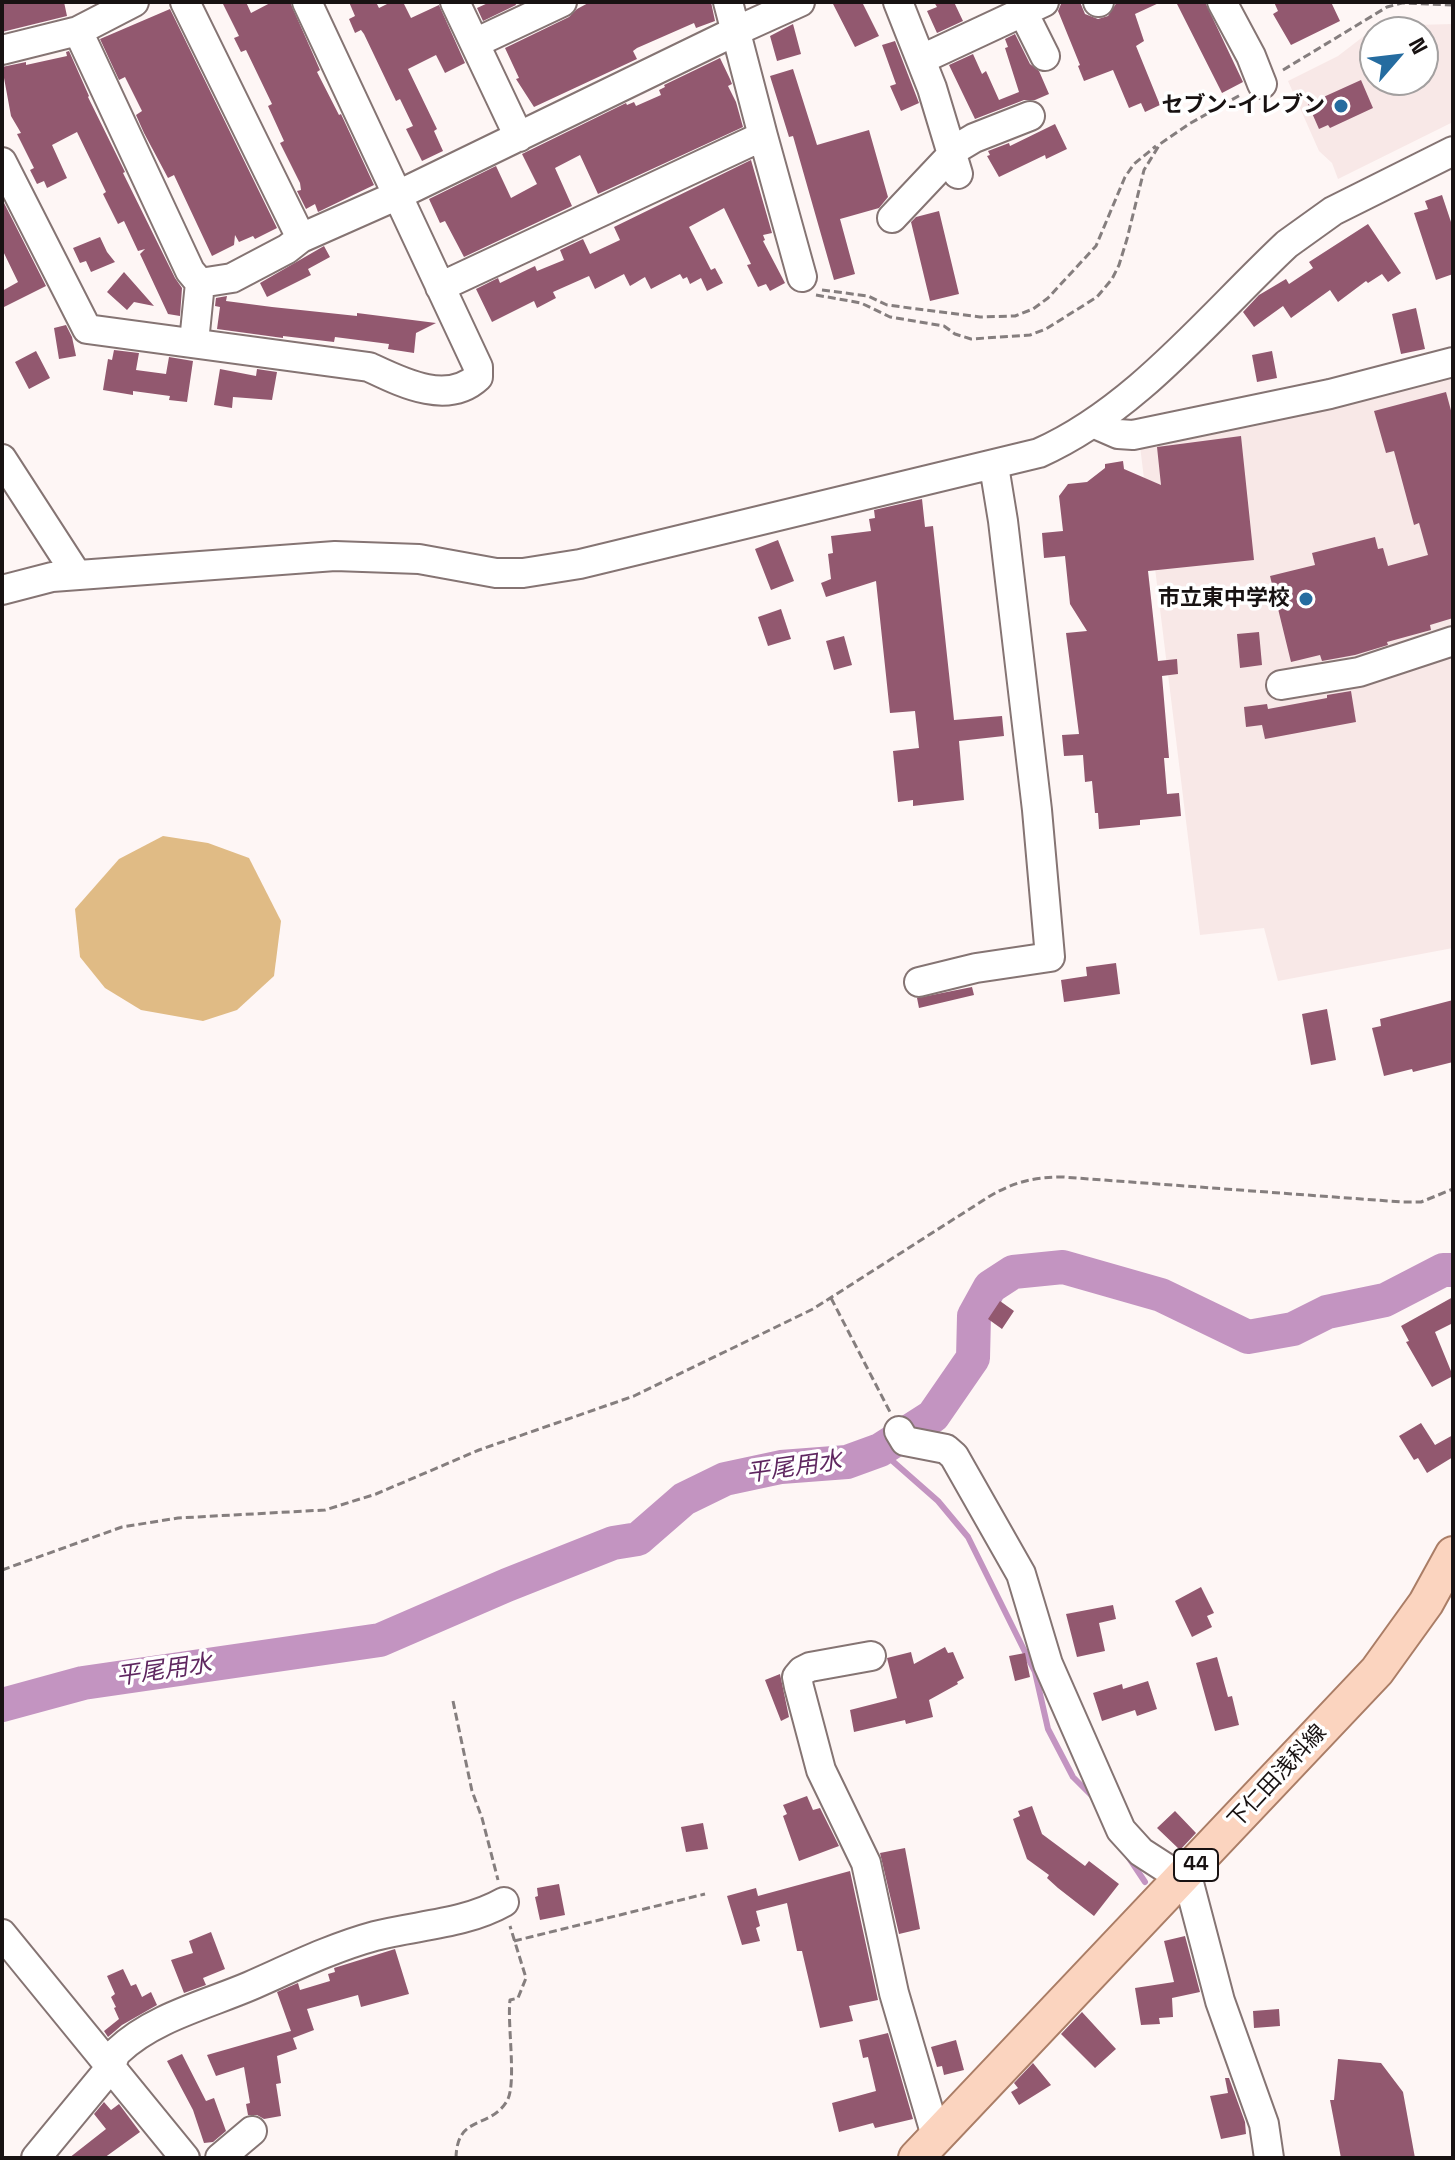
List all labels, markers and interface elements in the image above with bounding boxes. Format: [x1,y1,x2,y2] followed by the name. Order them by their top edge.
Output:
[1359,16,1439,96] north arrow
[1403,33,1434,59] text: N
[1161,93,1325,119] place label: セブン-イレブン
[1332,97,1350,115] marker: セブン-イレブン
[1158,586,1290,612] place label: 市立東中学校
[1297,590,1315,608] marker: 市立東中学校
[744,1447,844,1489] water label: 平尾用水
[114,1650,214,1692] water label: 平尾用水
[1223,1720,1333,1834] street label: 下仁田浅科線
[1174,1849,1218,1881] road number: 44

